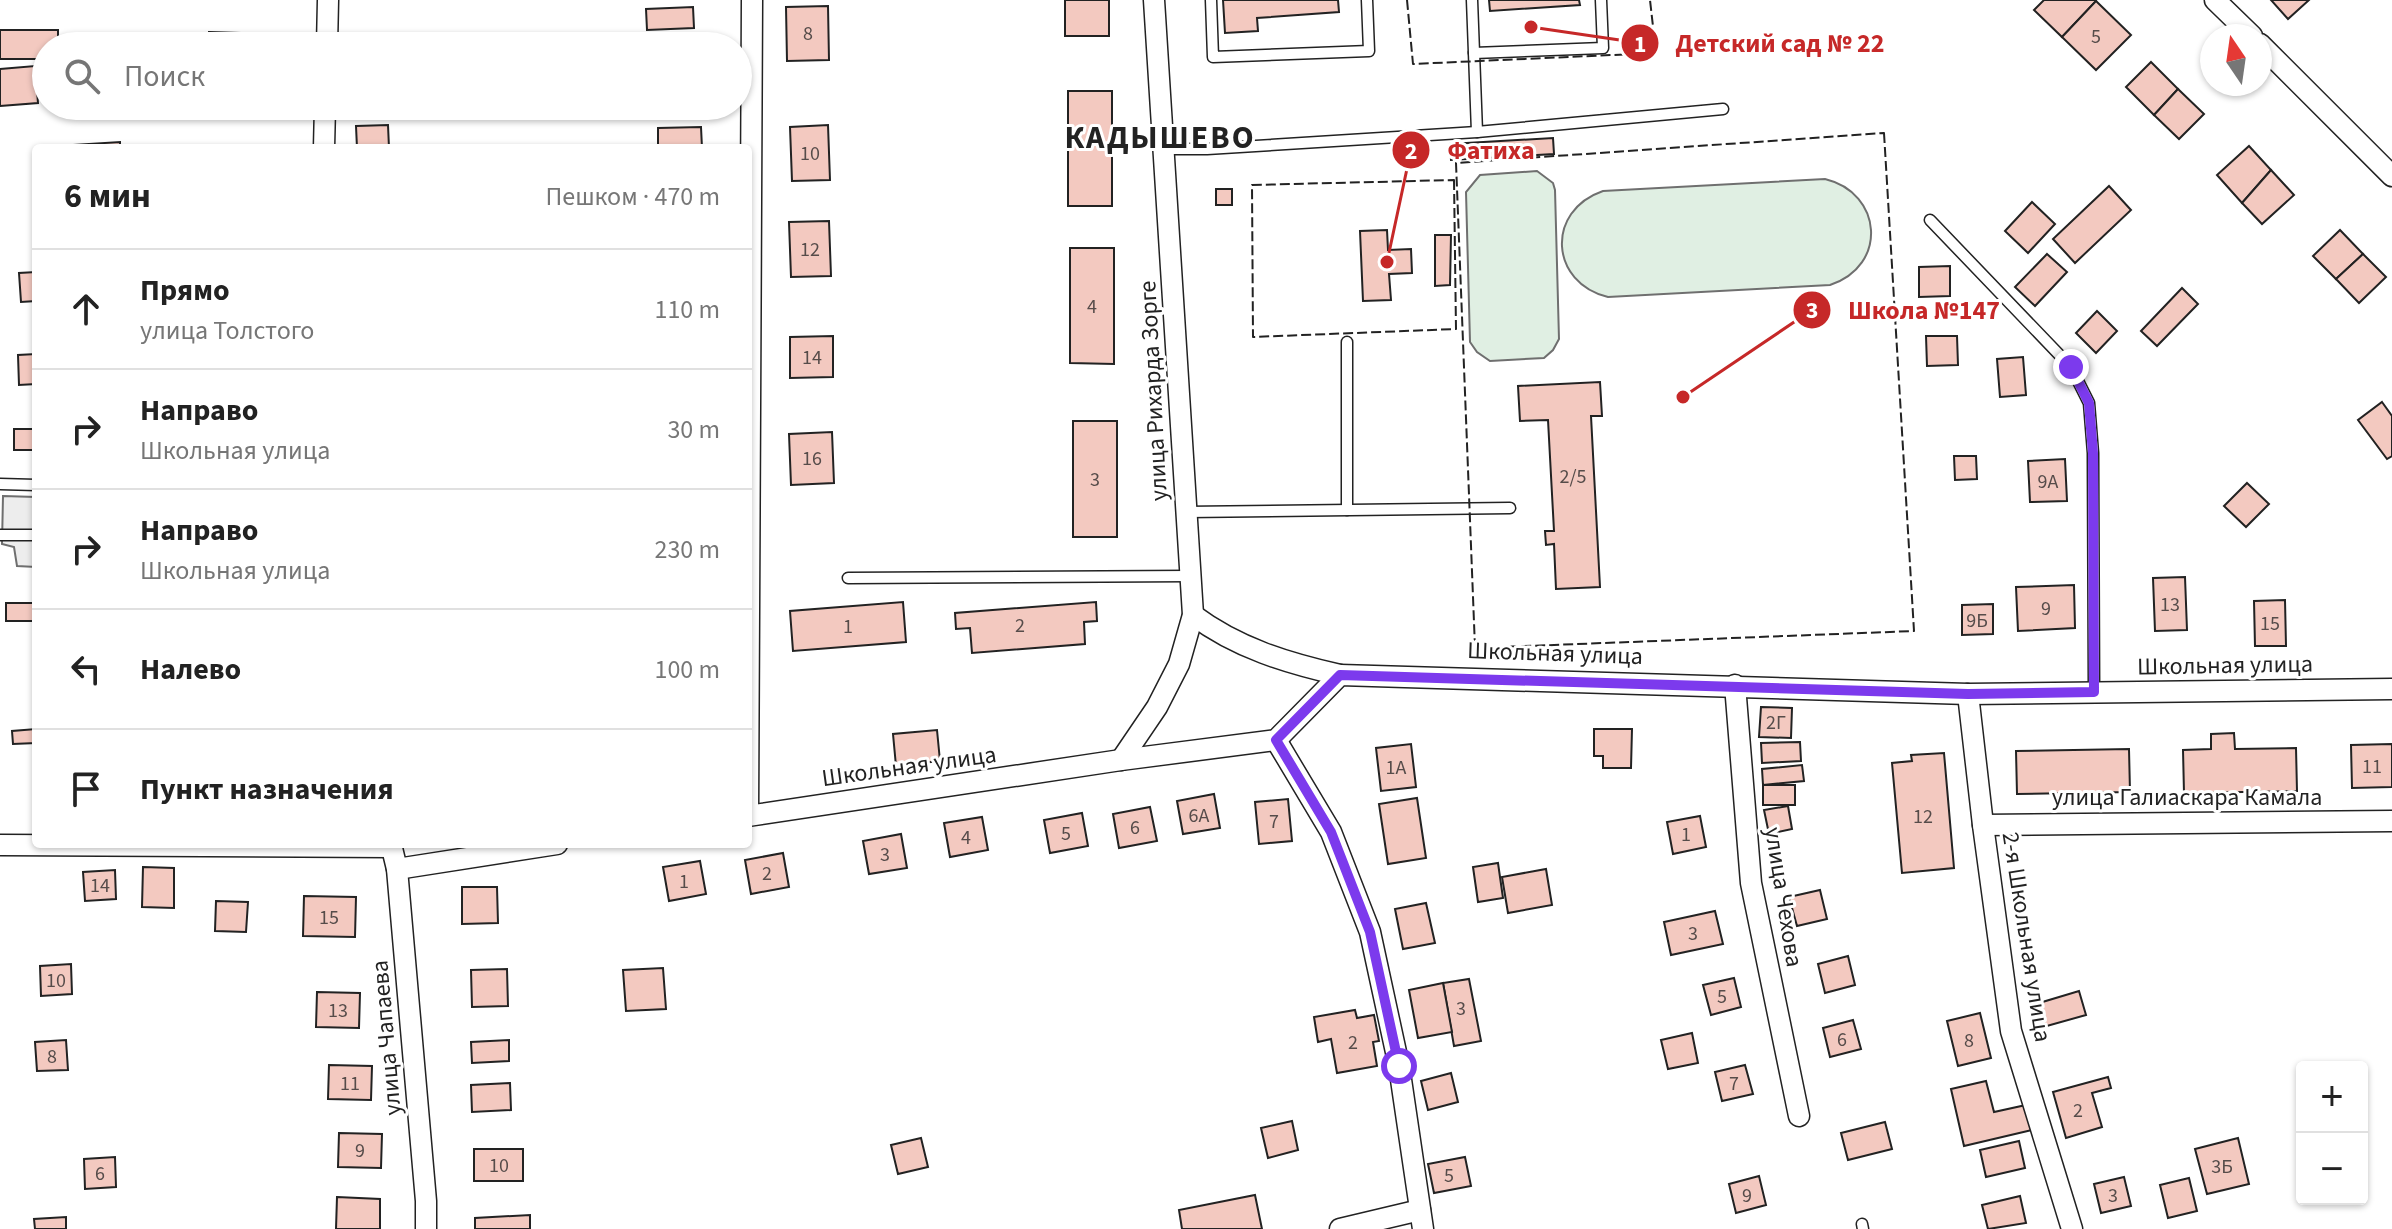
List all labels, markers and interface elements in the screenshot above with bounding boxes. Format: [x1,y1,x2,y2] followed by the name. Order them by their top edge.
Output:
[1620,18,1901,68] callout: Детский сад № 22
[803,20,813,48] house number: 8
[2091,23,2101,51] house number: 5
[2200,24,2272,96] north arrow
[1675,25,1885,62] text: Детский сад № 22
[1634,27,1646,62] text: 1
[32,32,752,120] search box
[60,54,104,98] icon: search
[124,55,205,98] text: Поиск
[1064,115,1256,161] district label: КАДЫШЕВО
[1391,125,1551,175] callout: Фатиха
[1447,132,1535,169] text: Фатиха
[1405,134,1417,169] text: 2
[800,140,820,168] house number: 10
[64,172,151,221] text: 6 мин
[545,178,720,215] text: Пешком · 470 m
[800,236,820,264] house number: 12
[140,269,230,312] text: Прямо
[1130,280,1177,502] street label: улица Рихарда Зорге
[1792,285,2016,335] callout: Школа №147
[64,287,108,331] icon: ahead
[654,291,720,328] text: 110 m
[1848,292,2000,329] text: Школа №147
[1087,293,1097,321] house number: 4
[1806,293,1818,328] text: 3
[140,312,314,349] text: улица Толстого
[802,344,822,372] house number: 14
[2053,349,2089,385] route end
[140,389,258,432] text: Направо
[64,407,108,451] icon: right
[667,411,720,448] text: 30 m
[140,432,330,469] text: Школьная улица
[802,445,822,473] house number: 16
[1560,463,1586,491] house number: 2/5
[1090,466,1100,494] house number: 3
[2038,468,2059,496] house number: 9А
[140,509,258,552] text: Направо
[64,527,108,571] icon: right
[654,531,720,568] text: 230 m
[140,552,330,589] text: Школьная улица
[2160,591,2180,619] house number: 13
[2041,595,2051,623] house number: 9
[1966,607,1988,635] house number: 9Б
[2260,610,2280,638] house number: 15
[1015,612,1025,640] house number: 2
[843,613,853,641] house number: 1
[1467,633,1643,674] street label: Школьная улица
[2137,646,2313,685] street label: Школьная улица
[64,647,108,691] icon: left
[140,648,241,691] text: Налево
[654,651,720,688] text: 100 m
[1766,709,1786,737] house number: 2Г
[820,737,999,796] street label: Школьная улица
[2362,753,2382,781] house number: 11
[1386,754,1407,782] house number: 1А
[64,767,108,811] icon: arrive
[140,768,394,811] text: Пункт назначения
[2052,780,2322,815] street label: улица Галиаскара Камала
[1189,802,1210,830] house number: 6А
[1913,803,1933,831] house number: 12
[1269,808,1279,836] house number: 7
[1130,814,1140,842] house number: 6
[1061,820,1071,848] house number: 5
[1681,821,1691,849] house number: 1
[961,824,971,852] house number: 4
[1755,825,1812,970] street label: улица Чехова
[1993,830,2060,1045] street label: 2-я Школьная улица
[880,841,890,869] house number: 3
[762,860,772,888] house number: 2
[679,868,689,896] house number: 1
[90,872,110,900] house number: 14
[319,904,339,932] house number: 15
[1688,920,1698,948] house number: 3
[362,959,411,1117] street label: улица Чапаева
[46,967,66,995] house number: 10
[1717,983,1727,1011] house number: 5
[1456,995,1466,1023] house number: 3
[328,997,348,1025] house number: 13
[1837,1026,1847,1054] house number: 6
[1964,1027,1974,1055] house number: 8
[1348,1029,1358,1057] house number: 2
[47,1043,57,1071] house number: 8
[1381,1048,1417,1084] route start
[2296,1061,2368,1205] map controls
[2296,1061,2368,1133] button: +
[340,1070,360,1098] house number: 11
[1729,1070,1739,1098] house number: 7
[2073,1097,2083,1125] house number: 2
[2296,1133,2368,1205] button: −
[355,1137,365,1165] house number: 9
[489,1152,509,1180] house number: 10
[2211,1153,2233,1181] house number: 3Б
[95,1160,105,1188] house number: 6
[1444,1162,1454,1190] house number: 5
[1742,1182,1752,1210] house number: 9
[2108,1182,2118,1210] house number: 3

